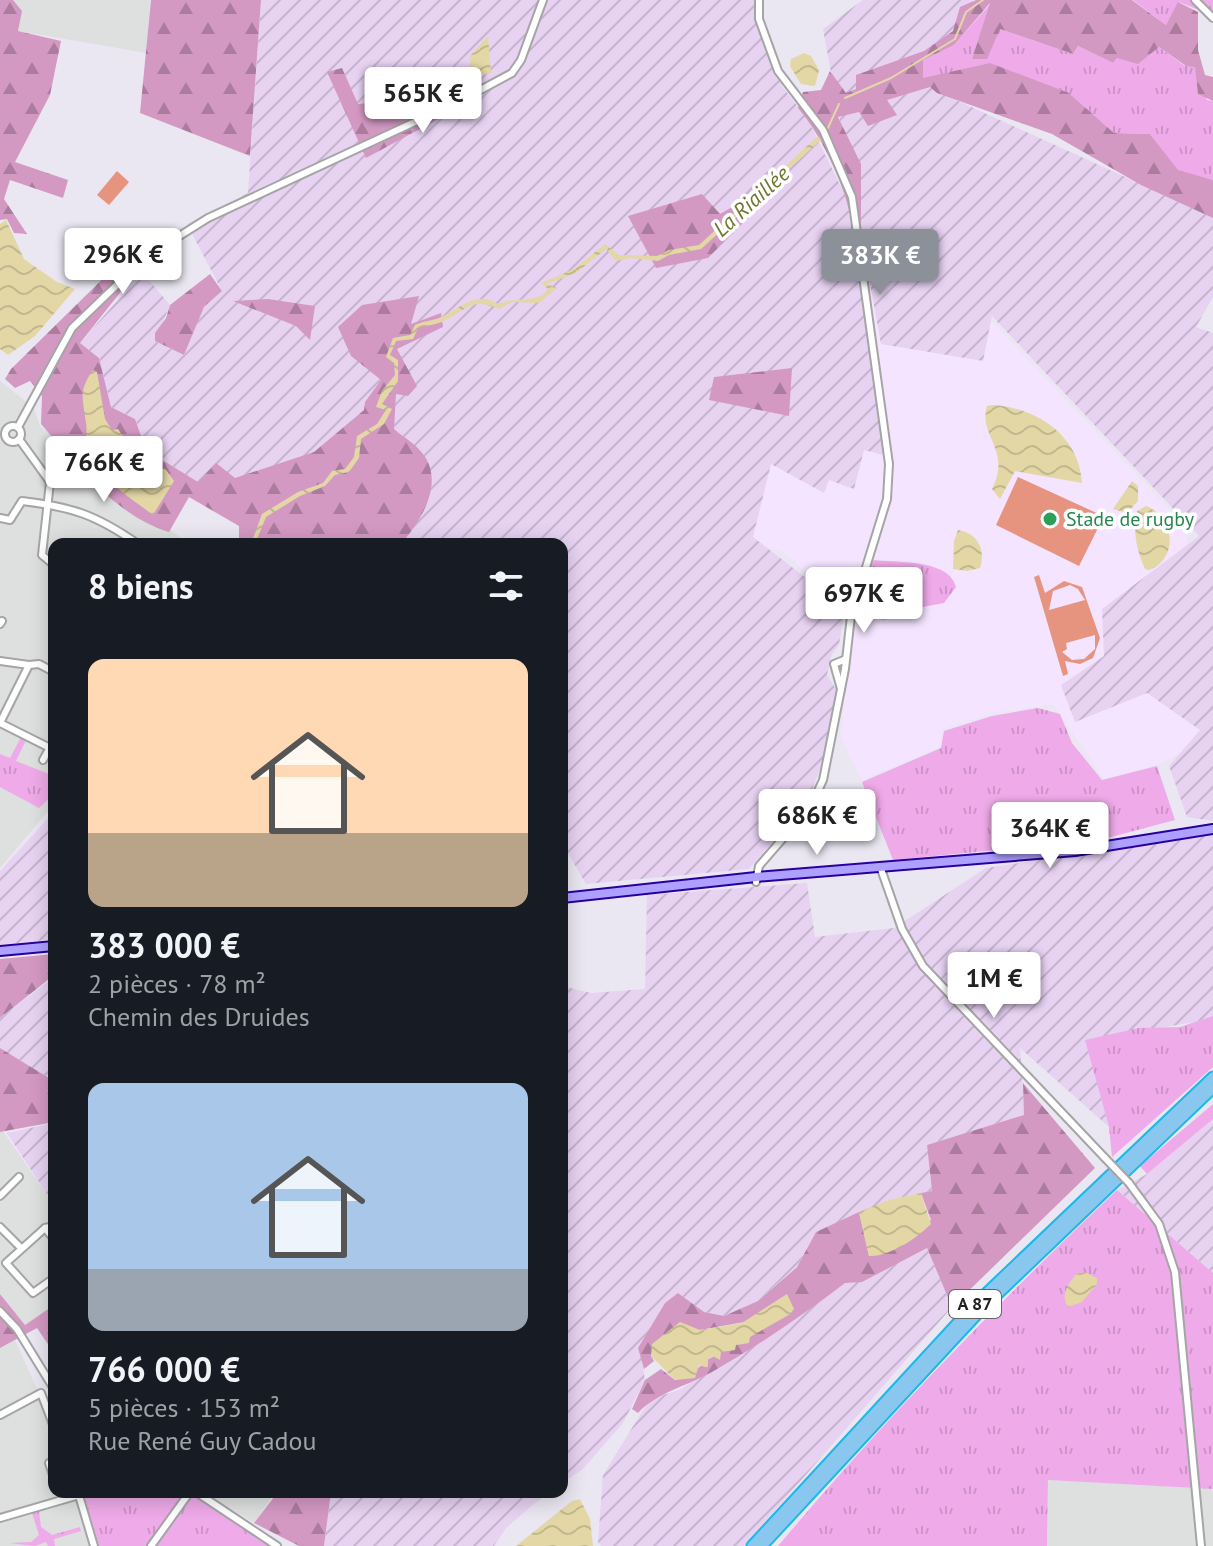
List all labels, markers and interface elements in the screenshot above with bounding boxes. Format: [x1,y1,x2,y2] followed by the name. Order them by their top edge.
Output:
[358,67,488,135] pin: 565K €
[383,76,463,109] text: 565K €
[707,159,796,243] water label: La Riaillée
[58,228,188,296] pin: 296K €
[815,229,945,297] pin: 383K €
[83,237,163,270] text: 296K €
[840,238,920,271] text: 383K €
[39,436,169,504] pin: 766K €
[64,445,144,478] text: 766K €
[1066,506,1195,532] place label: Stade de rugby
[1041,510,1059,528] marker: Stade de rugby
[88,564,193,608] text: 8 biens
[484,564,528,608] icon: filters
[799,567,929,635] pin: 697K €
[824,576,904,609] text: 697K €
[236,711,380,855] icon: home
[752,789,882,857] pin: 686K €
[777,798,857,831] text: 686K €
[985,802,1115,870] pin: 364K €
[1010,811,1090,844] text: 364K €
[88,923,240,967] text: 383 000 €
[947,952,1041,1020] pin: 1M €
[966,961,1022,994] text: 1M €
[88,967,266,1000] text: 2 pièces · 78 m²
[88,1000,310,1033] text: Chemin des Druides
[236,1135,380,1279] icon: home
[949,1290,1001,1318] road number: A 87
[88,1347,240,1391] text: 766 000 €
[88,1391,280,1424] text: 5 pièces · 153 m²
[88,1424,316,1457] text: Rue René Guy Cadou

